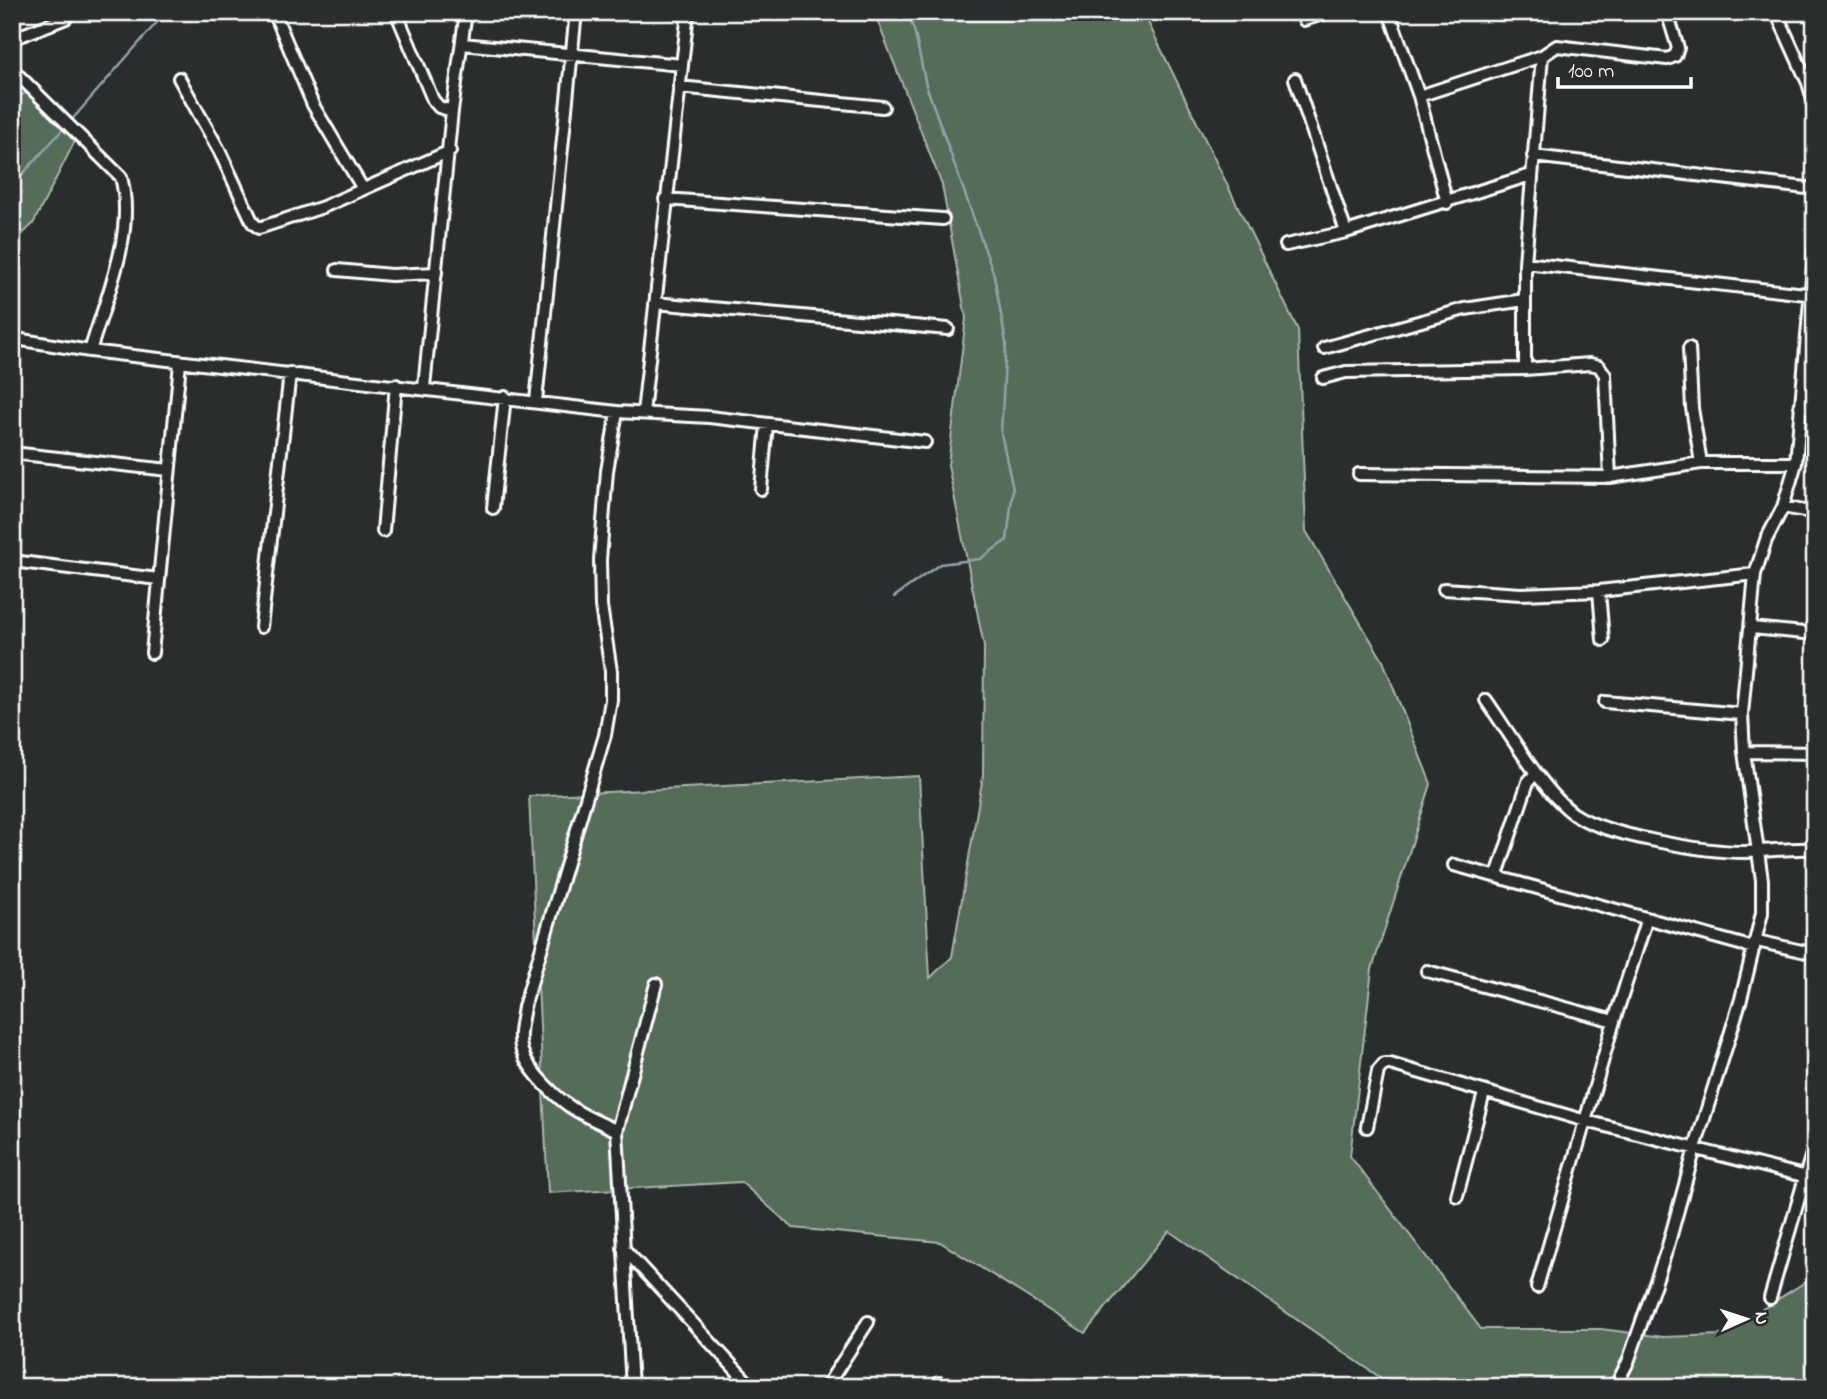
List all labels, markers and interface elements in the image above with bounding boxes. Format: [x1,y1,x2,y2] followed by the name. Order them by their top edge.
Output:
[1558,46,1690,90] scale bar
[1568,57,1614,87] text: 100 m
[1712,1284,1782,1354] north arrow
[1747,1311,1774,1326] text: N

